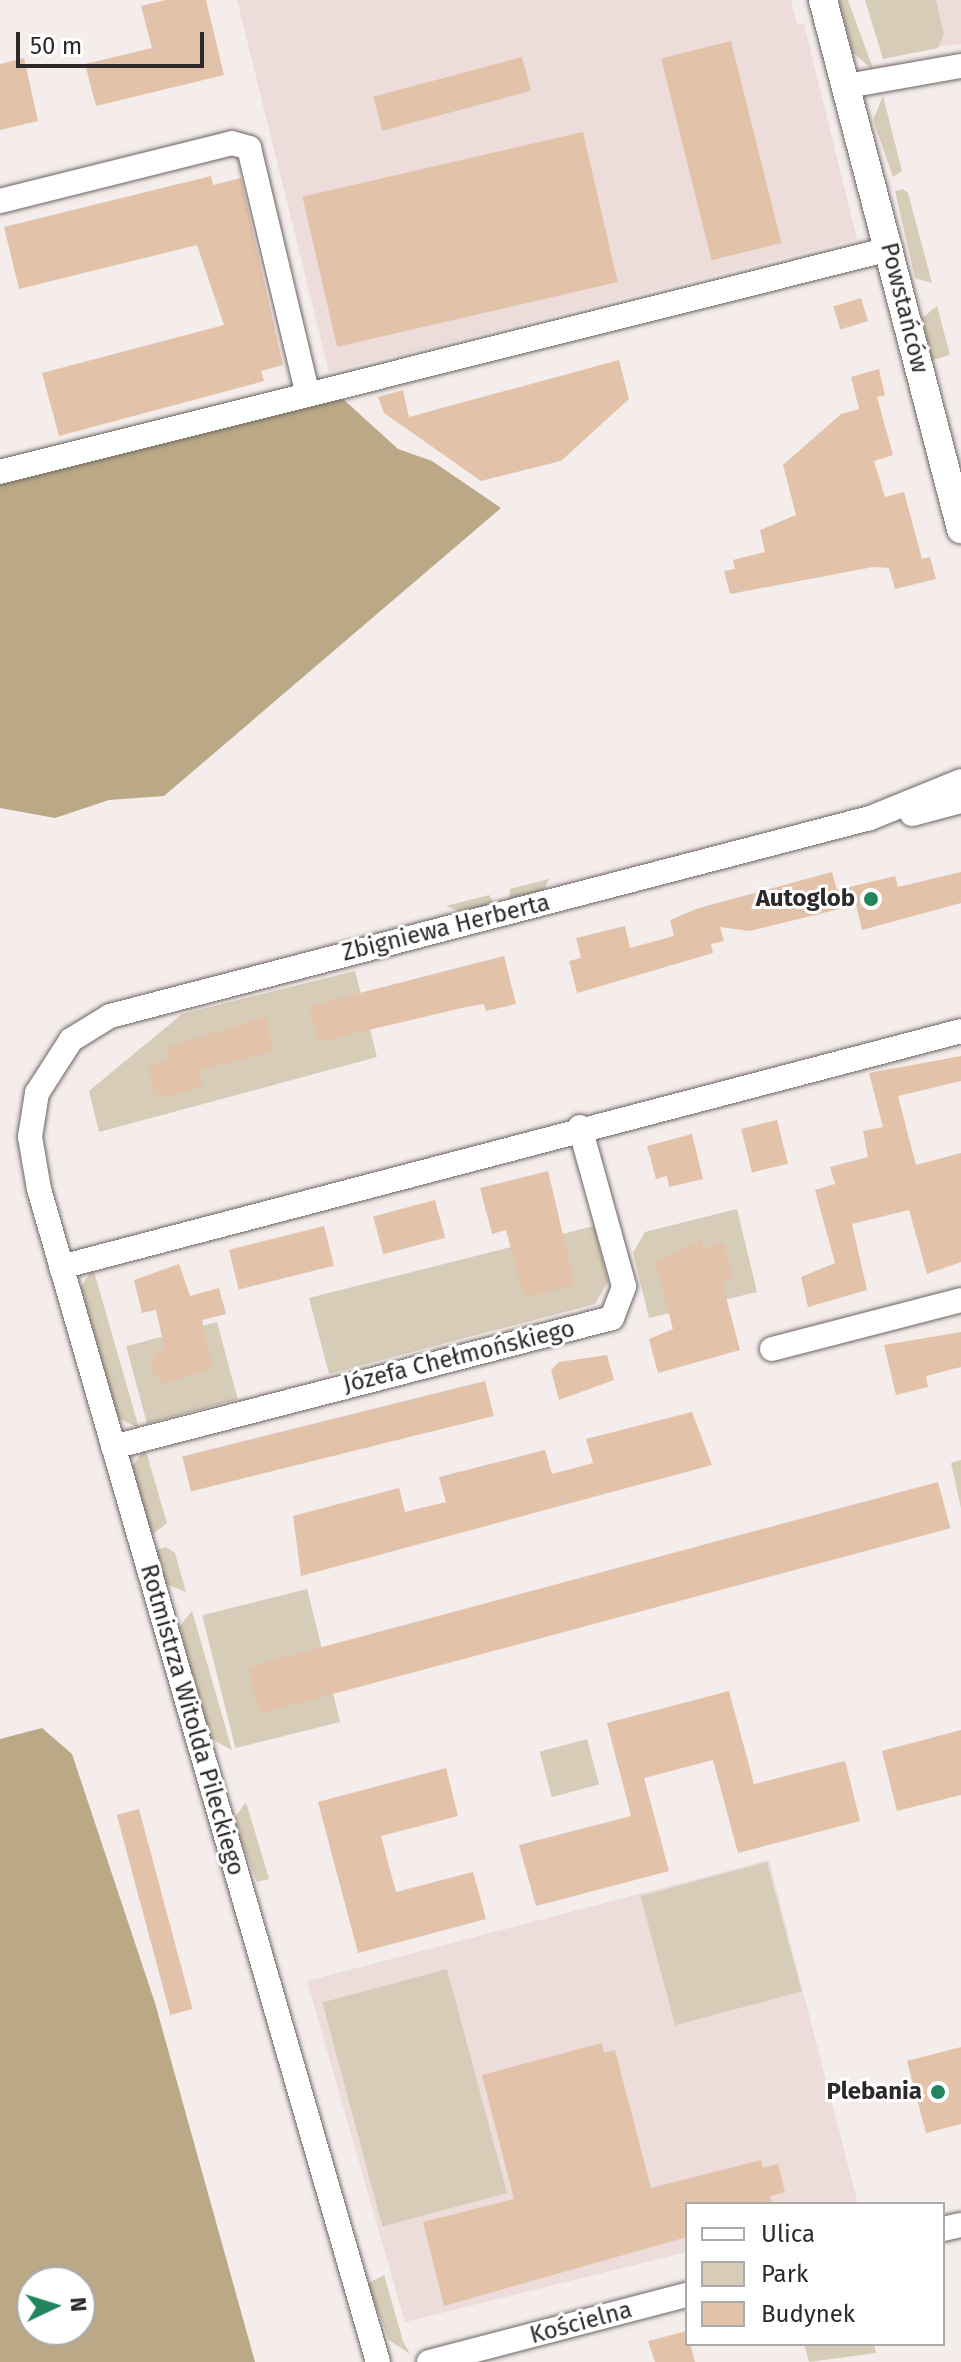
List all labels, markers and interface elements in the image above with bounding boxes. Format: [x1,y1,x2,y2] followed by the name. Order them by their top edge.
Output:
[20,16,208,66] scale bar
[30,32,82,60] text: 50 m
[874,240,934,376] street label: Powstańców
[756,885,855,913] place label: Autoglob
[339,888,553,968] street label: Zbigniewa Herberta
[862,890,880,908] marker: Autoglob
[340,1314,578,1400] street label: Józefa Chełmońskiego
[134,1561,250,1879] street label: Rotmistrza Witolda Pileckiego
[827,2078,922,2106] place label: Plebania
[929,2083,947,2101] marker: Plebania
[685,2202,945,2346] legend
[761,2220,815,2248] text: Ulica
[761,2260,808,2288] text: Park
[16,2266,96,2346] north arrow
[64,2296,92,2313] text: N
[527,2296,635,2350] street label: Kościelna
[761,2300,855,2328] text: Budynek

